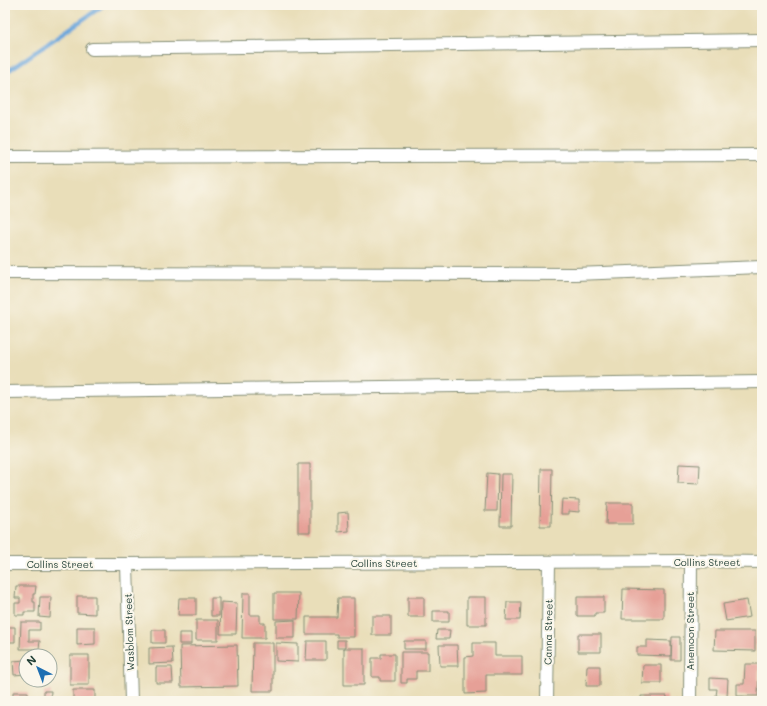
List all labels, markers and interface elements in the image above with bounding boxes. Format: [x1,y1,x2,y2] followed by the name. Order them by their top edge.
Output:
[674,555,740,569] street label: Collins Street
[351,556,417,570] street label: Collins Street
[27,557,93,571] street label: Collins Street
[683,591,697,671] street label: Anemoon Street
[121,593,137,671] street label: Wasblom Street
[540,599,556,665] street label: Canna Street
[18,648,58,688] north arrow
[23,652,39,669] text: N

